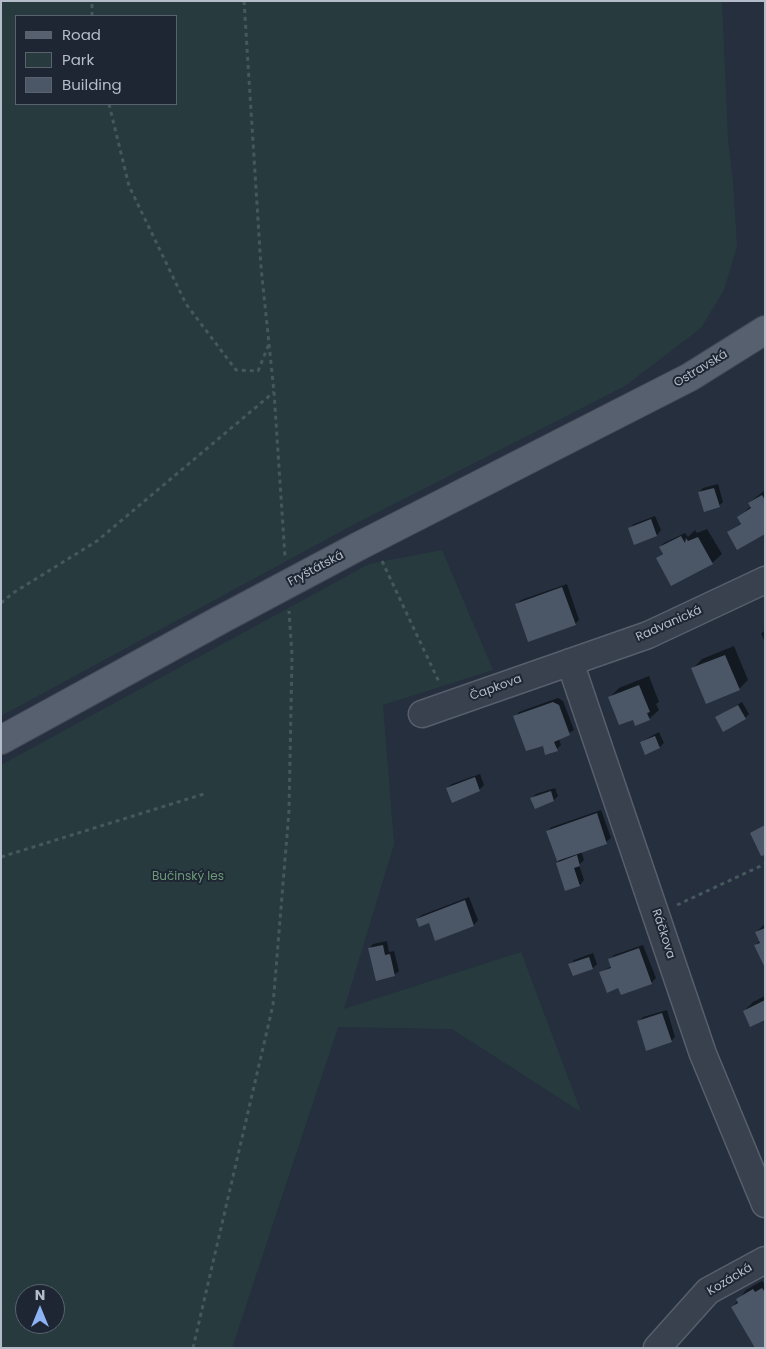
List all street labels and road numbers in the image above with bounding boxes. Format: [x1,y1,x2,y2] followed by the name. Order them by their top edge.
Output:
[672,347,730,391] street label: Ostravská
[286,548,346,590] street label: Fryštátská
[634,603,704,645] street label: Radvanická
[468,672,524,704] street label: Čapkova
[648,907,678,961] street label: Ráčkova
[705,1261,755,1299] street label: Kozácká

